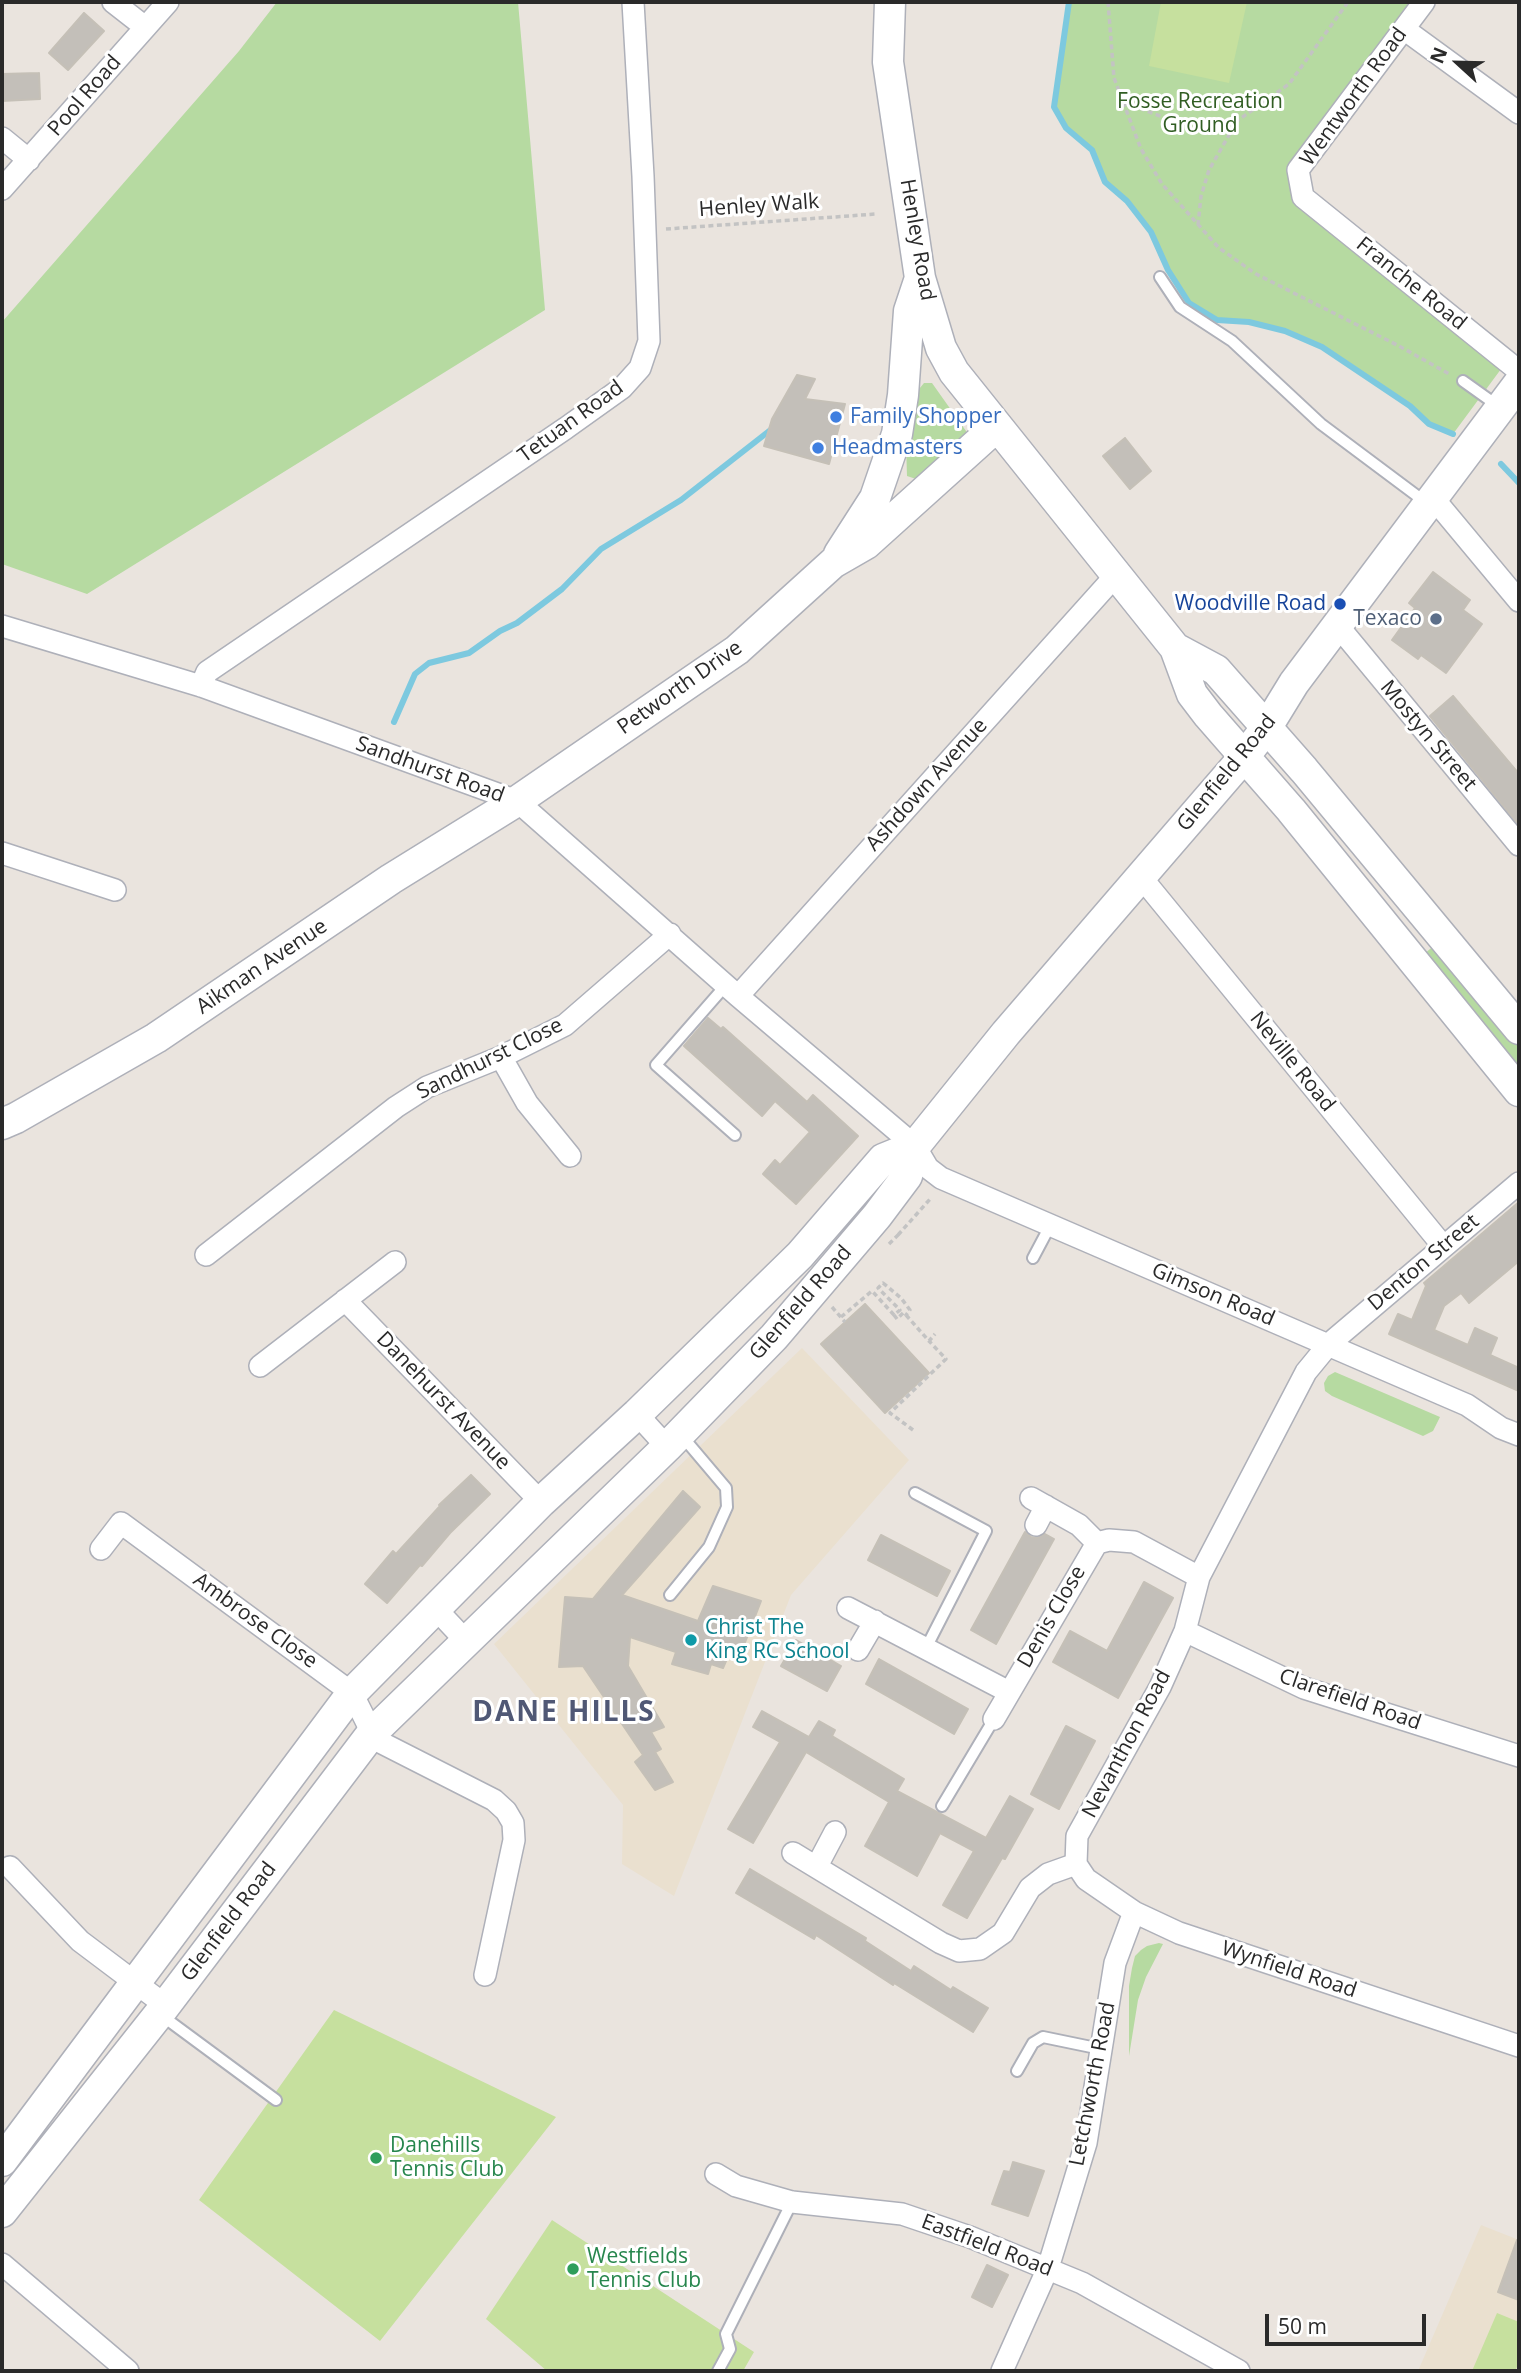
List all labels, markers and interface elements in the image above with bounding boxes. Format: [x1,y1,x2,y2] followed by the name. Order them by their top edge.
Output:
[1295,23,1413,171] street label: Wentworth Road
[1423,28,1493,98] north arrow
[1424,43,1453,67] text: N
[43,50,127,142] street label: Pool Road
[1117,89,1283,139] park label: Fosse Recreation Ground
[894,177,940,303] street label: Henley Road
[698,189,820,223] street label: Henley Walk
[1351,232,1471,336] street label: Franche Road
[514,375,628,469] street label: Tetuan Road
[850,404,1002,430] place label: Family Shopper
[828,409,844,425] marker: Family Shopper
[832,435,963,461] place label: Headmasters
[810,440,826,456] marker: Headmasters
[1175,591,1326,617] place label: Woodville Road
[1332,596,1348,612] marker: Woodville Road
[1353,606,1422,632] place label: Texaco
[1428,611,1444,627] marker: Texaco
[613,636,747,740] street label: Petworth Drive
[1374,676,1482,796] street label: Mostyn Street
[1172,709,1282,837] street label: Glenfield Road
[861,714,993,856] street label: Ashdown Avenue
[352,731,508,809] street label: Sandhurst Road
[192,914,332,1020] street label: Aikman Avenue
[1244,1007,1340,1117] street label: Neville Road
[413,1013,567,1105] street label: Sandhurst Close
[1363,1209,1485,1317] street label: Denton Street
[745,1241,857,1365] street label: Glenfield Road
[1148,1258,1278,1332] street label: Gimson Road
[371,1327,515,1475] street label: Danehurst Avenue
[1013,1561,1091,1673] street label: Denis Close
[188,1568,322,1674] street label: Ambrose Close
[705,1615,850,1665] place label: Christ The King RC School
[683,1632,699,1648] marker: Christ The King RC School
[1276,1664,1424,1736] street label: Clarefield Road
[1077,1666,1177,1822] street label: Nevanthon Road
[473,1696,655,1730] district label: DANE HILLS
[176,1857,282,1987] street label: Glenfield Road
[1218,1936,1360,2004] street label: Wynfield Road
[1065,2000,1121,2168] street label: Letchworth Road
[390,2133,504,2183] place label: Danehills Tennis Club
[368,2150,384,2166] marker: Danehills Tennis Club
[918,2209,1056,2283] street label: Eastfield Road
[587,2244,701,2294] place label: Westfields Tennis Club
[565,2261,581,2277] marker: Westfields Tennis Club
[1269,2300,1430,2344] scale bar
[1278,2312,1327,2340] text: 50 m

